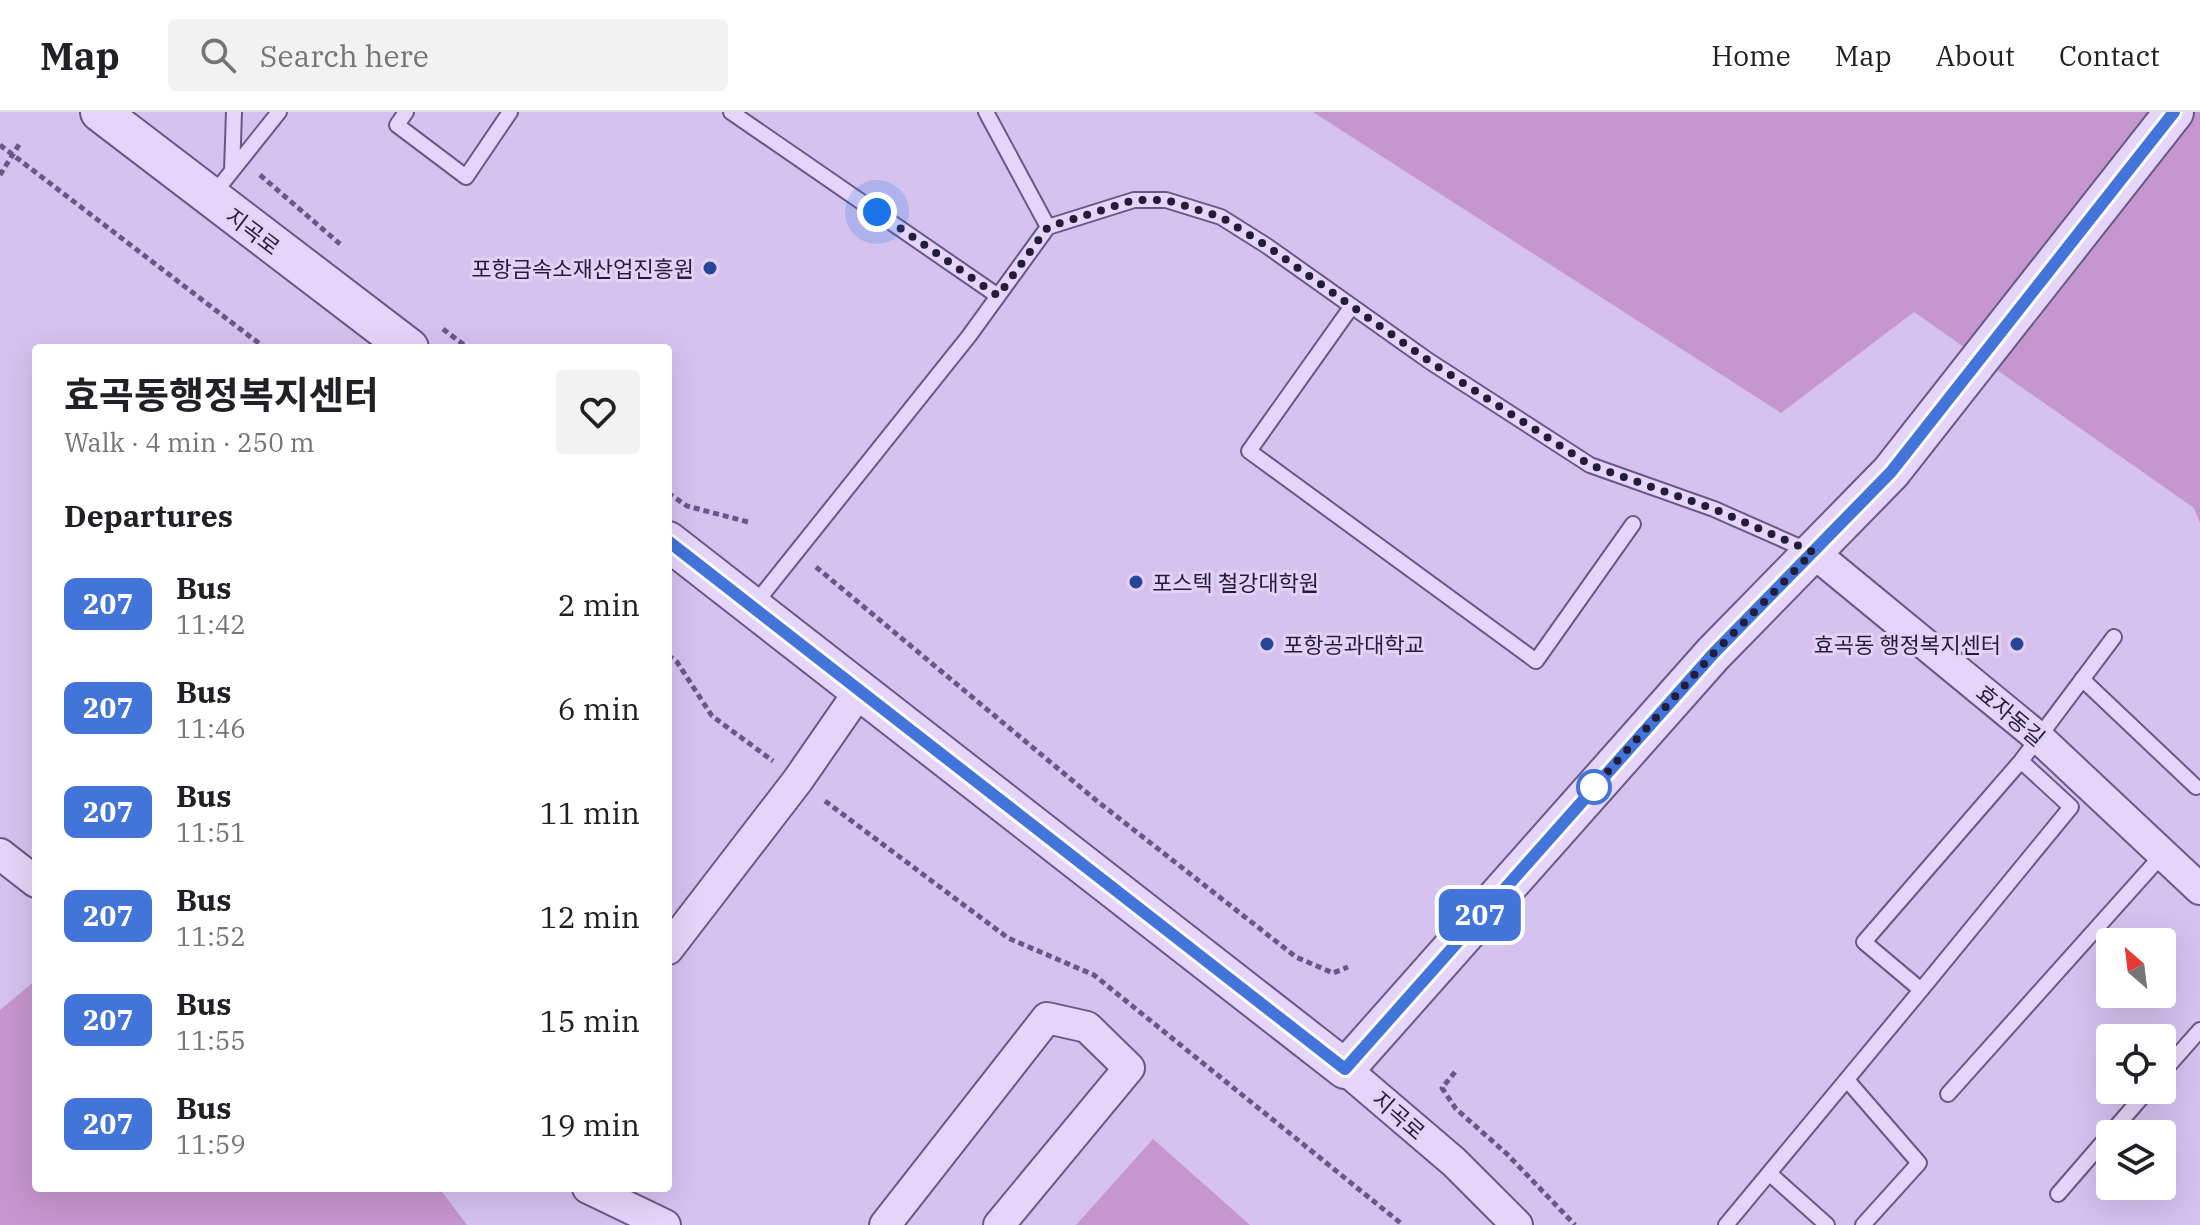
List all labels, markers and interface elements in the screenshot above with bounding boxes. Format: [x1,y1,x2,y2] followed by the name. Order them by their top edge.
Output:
[168,19,728,91] search box
[40,31,120,80] text: Map
[196,33,240,77] icon: search
[260,36,429,75] text: Search here
[1711,37,1791,74] text: Home
[1835,37,1892,74] text: Map
[1936,37,2015,74] text: About
[2059,37,2160,74] text: Contact
[857,192,897,232] your location
[220,201,286,261] street label: 지곡로
[471,254,694,283] place label: 포항금속소재산업진흥원
[701,259,719,277] marker: 포항금속소재산업진흥원
[64,370,379,419] text: 효곡동행정복지센터
[556,370,640,454] button: heart
[64,425,315,459] text: Walk · 4 min · 250 m
[64,496,233,535] text: Departures
[176,568,231,607] text: Bus
[1152,568,1319,597] place label: 포스텍 철강대학원
[1127,573,1145,591] marker: 포스텍 철강대학원
[83,585,133,622] text: 207
[558,585,640,624] text: 2 min
[176,607,246,641] text: 11:42
[1283,630,1425,659] place label: 포항공과대학교
[1814,630,2001,659] place label: 효곡동 행정복지센터
[1258,635,1276,653] marker: 포항공과대학교
[2008,635,2026,653] marker: 효곡동 행정복지센터
[176,672,231,711] text: Bus
[1971,678,2051,752] street label: 효자동길
[83,689,133,726] text: 207
[558,689,640,728] text: 6 min
[176,711,246,745] text: 11:46
[1577,770,1611,804] unlabelled marker
[176,776,231,815] text: Bus
[83,793,133,830] text: 207
[540,793,640,832] text: 11 min
[176,815,246,849] text: 11:51
[176,880,231,919] text: Bus
[1434,889,1526,941] line badge: 207
[1455,896,1505,933] text: 207
[83,897,133,934] text: 207
[540,897,640,936] text: 12 min
[176,919,246,953] text: 11:52
[2096,928,2176,1008] north arrow
[2096,928,2176,1200] map controls
[176,984,231,1023] text: Bus
[83,1001,133,1038] text: 207
[540,1001,640,1040] text: 15 min
[176,1023,246,1057] text: 11:55
[2096,1024,2176,1104] button: locate
[1367,1084,1431,1146] street label: 지곡로
[176,1088,231,1127] text: Bus
[83,1105,133,1142] text: 207
[540,1105,640,1144] text: 19 min
[2096,1120,2176,1200] button: layers
[176,1127,246,1161] text: 11:59

